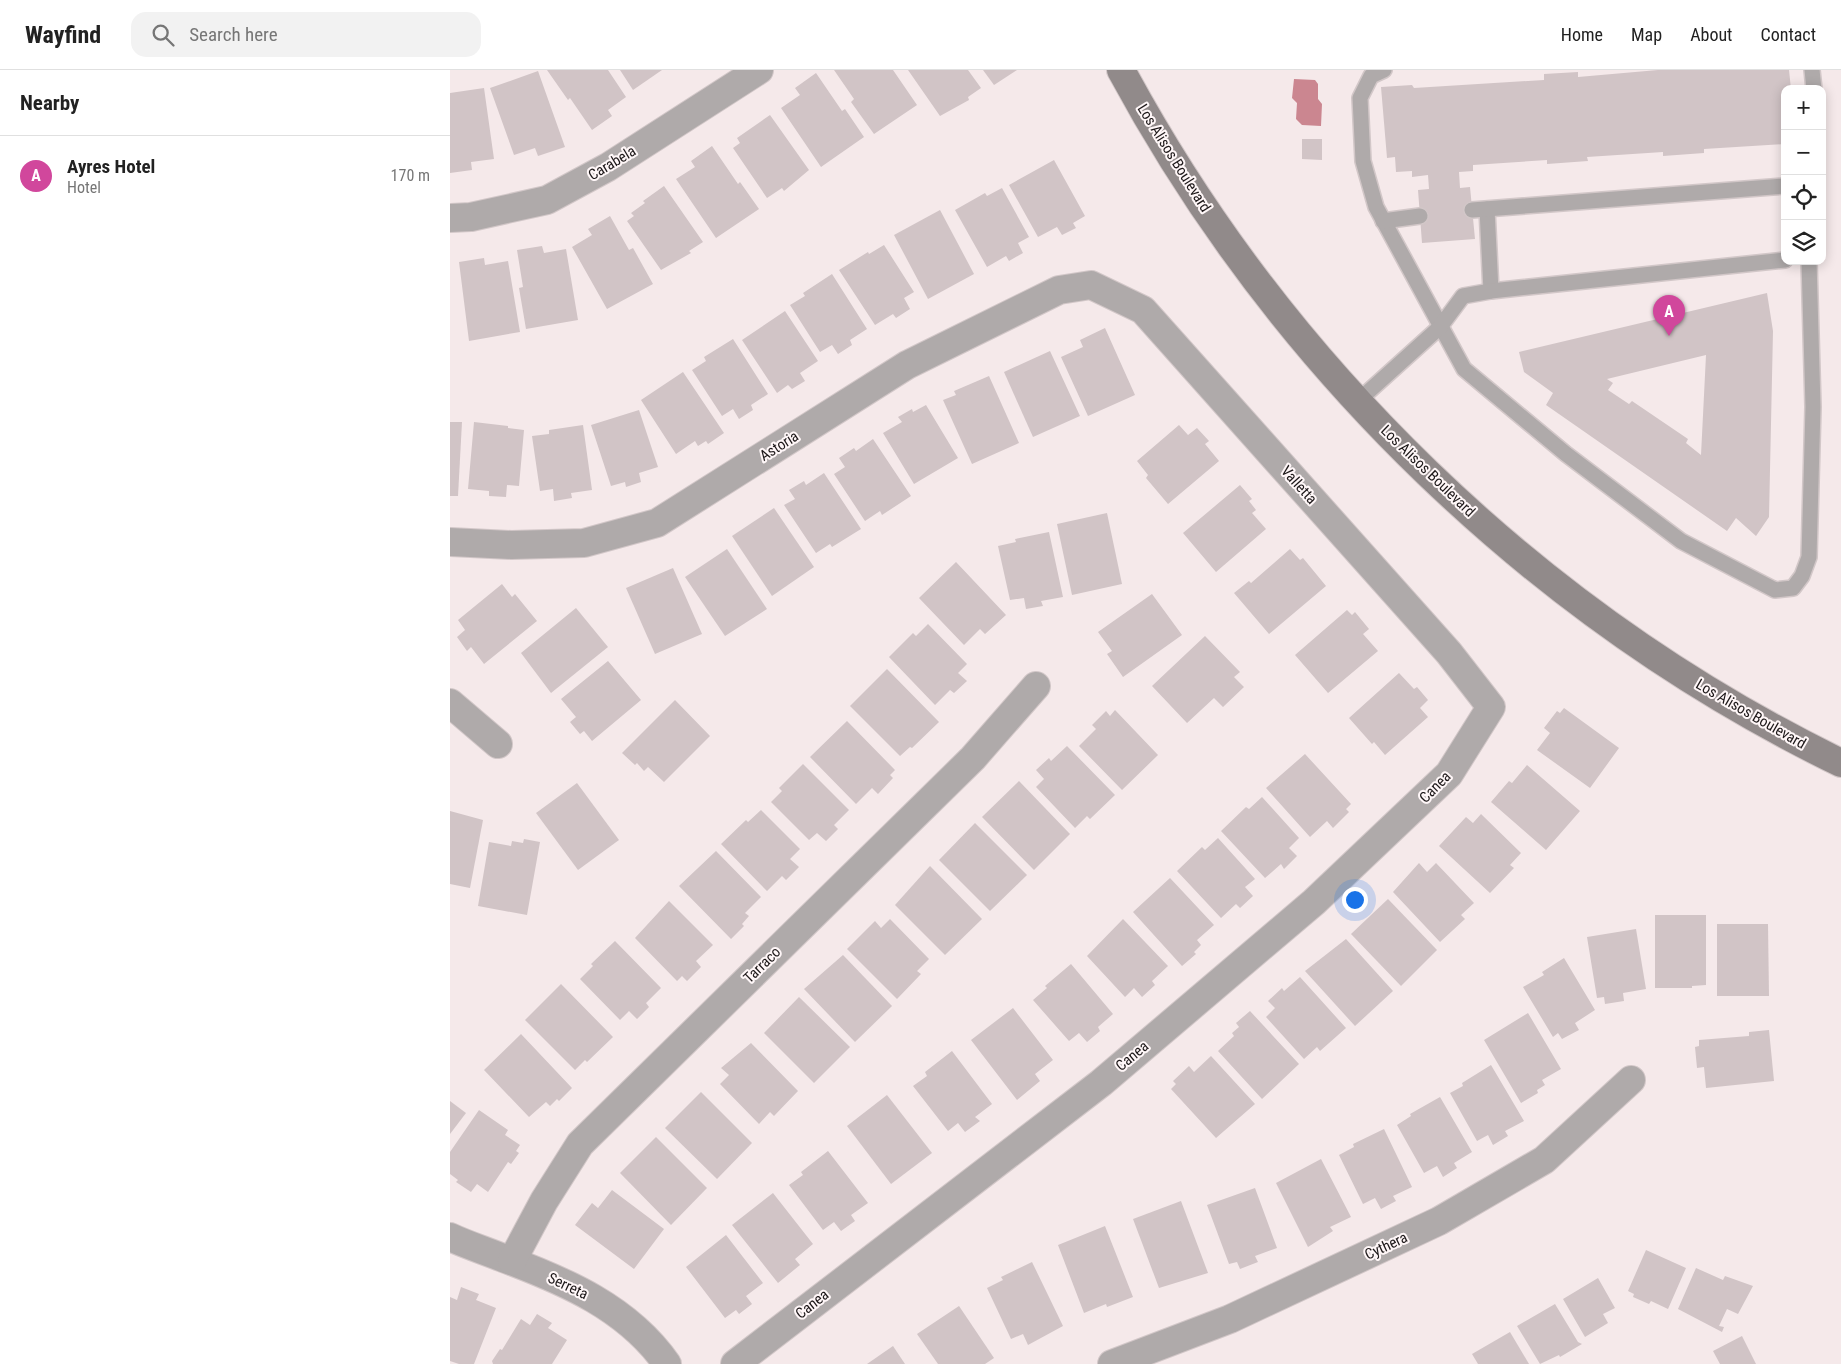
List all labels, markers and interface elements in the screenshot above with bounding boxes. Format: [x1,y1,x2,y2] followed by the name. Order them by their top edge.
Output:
[131,12,481,57] search box
[25,21,101,49] text: Wayfind
[149,21,177,49] icon: search
[189,23,278,46] text: Search here
[1561,24,1603,45] text: Home
[1631,24,1662,45] text: Map
[1690,24,1732,45] text: About
[1760,24,1816,45] text: Contact
[1781,85,1826,265] map controls
[1781,85,1826,130] button: +
[20,91,79,115] text: Nearby
[1134,101,1214,215] street label: Los Alisos Boulevard
[1781,130,1826,175] button: −
[585,142,639,184] street label: Carabela
[67,155,155,178] text: Ayres Hotel
[31,166,41,185] text: A
[391,166,430,185] text: 170 m
[1781,175,1826,220] button: locate
[67,178,101,197] text: Hotel
[1781,220,1826,265] button: layers
[1653,295,1685,336] pin: A
[1377,422,1479,520] street label: Los Alisos Boulevard
[756,427,802,465] street label: Astoria
[1277,462,1321,508] street label: Valletta
[1693,675,1809,753] street label: Los Alisos Boulevard
[1415,767,1455,807] street label: Canea
[1342,887,1368,913] your location
[740,943,784,987] street label: Tarraco
[1112,1037,1152,1075] street label: Canea
[1362,1228,1410,1264] street label: Cythera
[545,1269,591,1303] street label: Serreta
[792,1285,832,1323] street label: Canea

